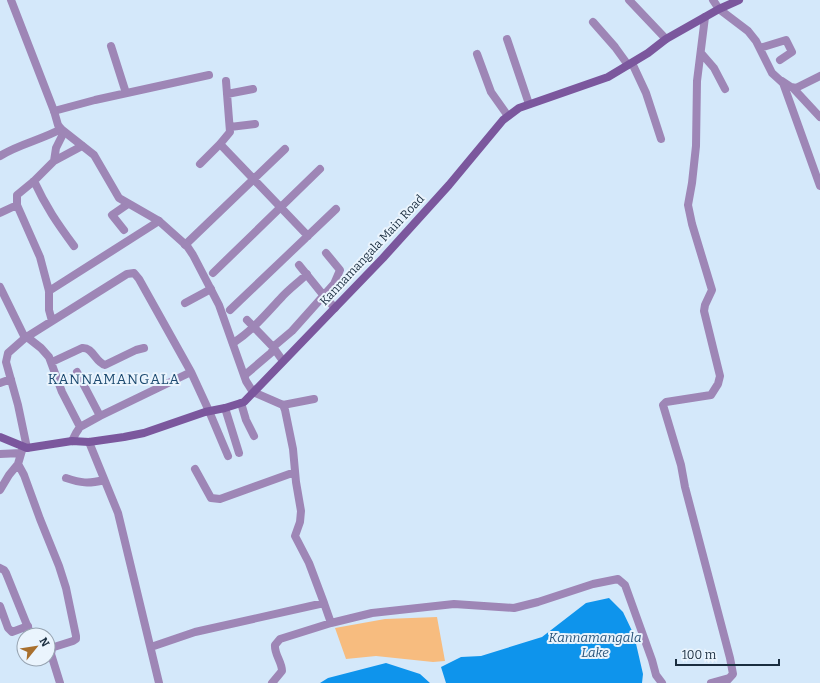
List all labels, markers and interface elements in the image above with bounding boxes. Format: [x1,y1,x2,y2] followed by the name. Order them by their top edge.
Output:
[317,192,427,308] street label: Kannamangala Main Road
[48,371,180,388] district label: KANNAMANGALA
[16,627,56,667] north arrow
[549,630,642,660] water label: Kannamangala Lake
[36,635,52,650] text: N
[676,641,779,667] scale bar
[682,648,717,662] text: 100 m

